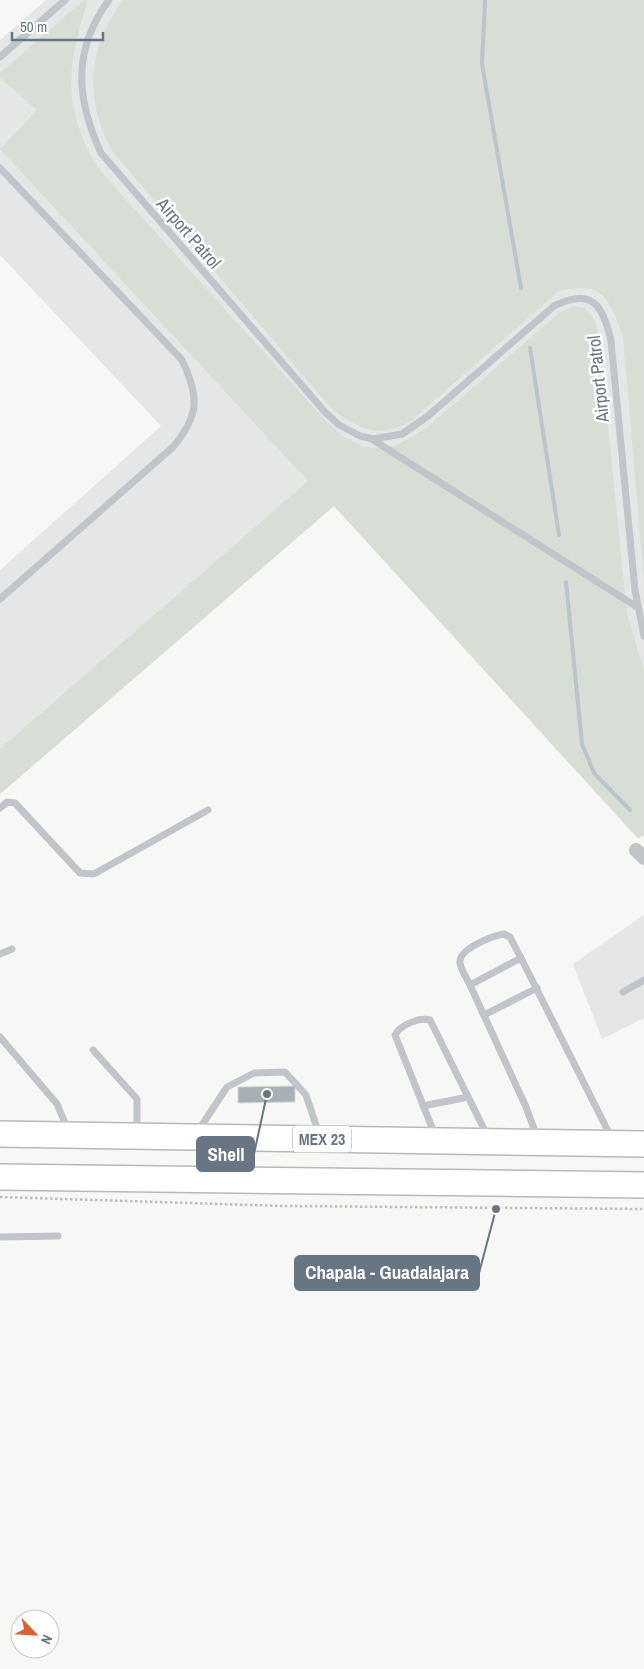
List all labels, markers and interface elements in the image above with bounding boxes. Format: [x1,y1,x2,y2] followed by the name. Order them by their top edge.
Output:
[12,10,104,42] scale bar
[20,16,47,37] text: 50 m
[150,191,227,274] street label: Airport Patrol
[581,334,615,425] street label: Airport Patrol
[293,1126,351,1152] road number: MEX 23
[197,1137,254,1171] callout: Shell
[207,1141,245,1167] text: Shell
[295,1256,479,1290] callout: Chapala - Guadalajara
[305,1259,469,1285] text: Chapala - Guadalajara
[10,1609,60,1659] north arrow
[37,1632,57,1647] text: N

